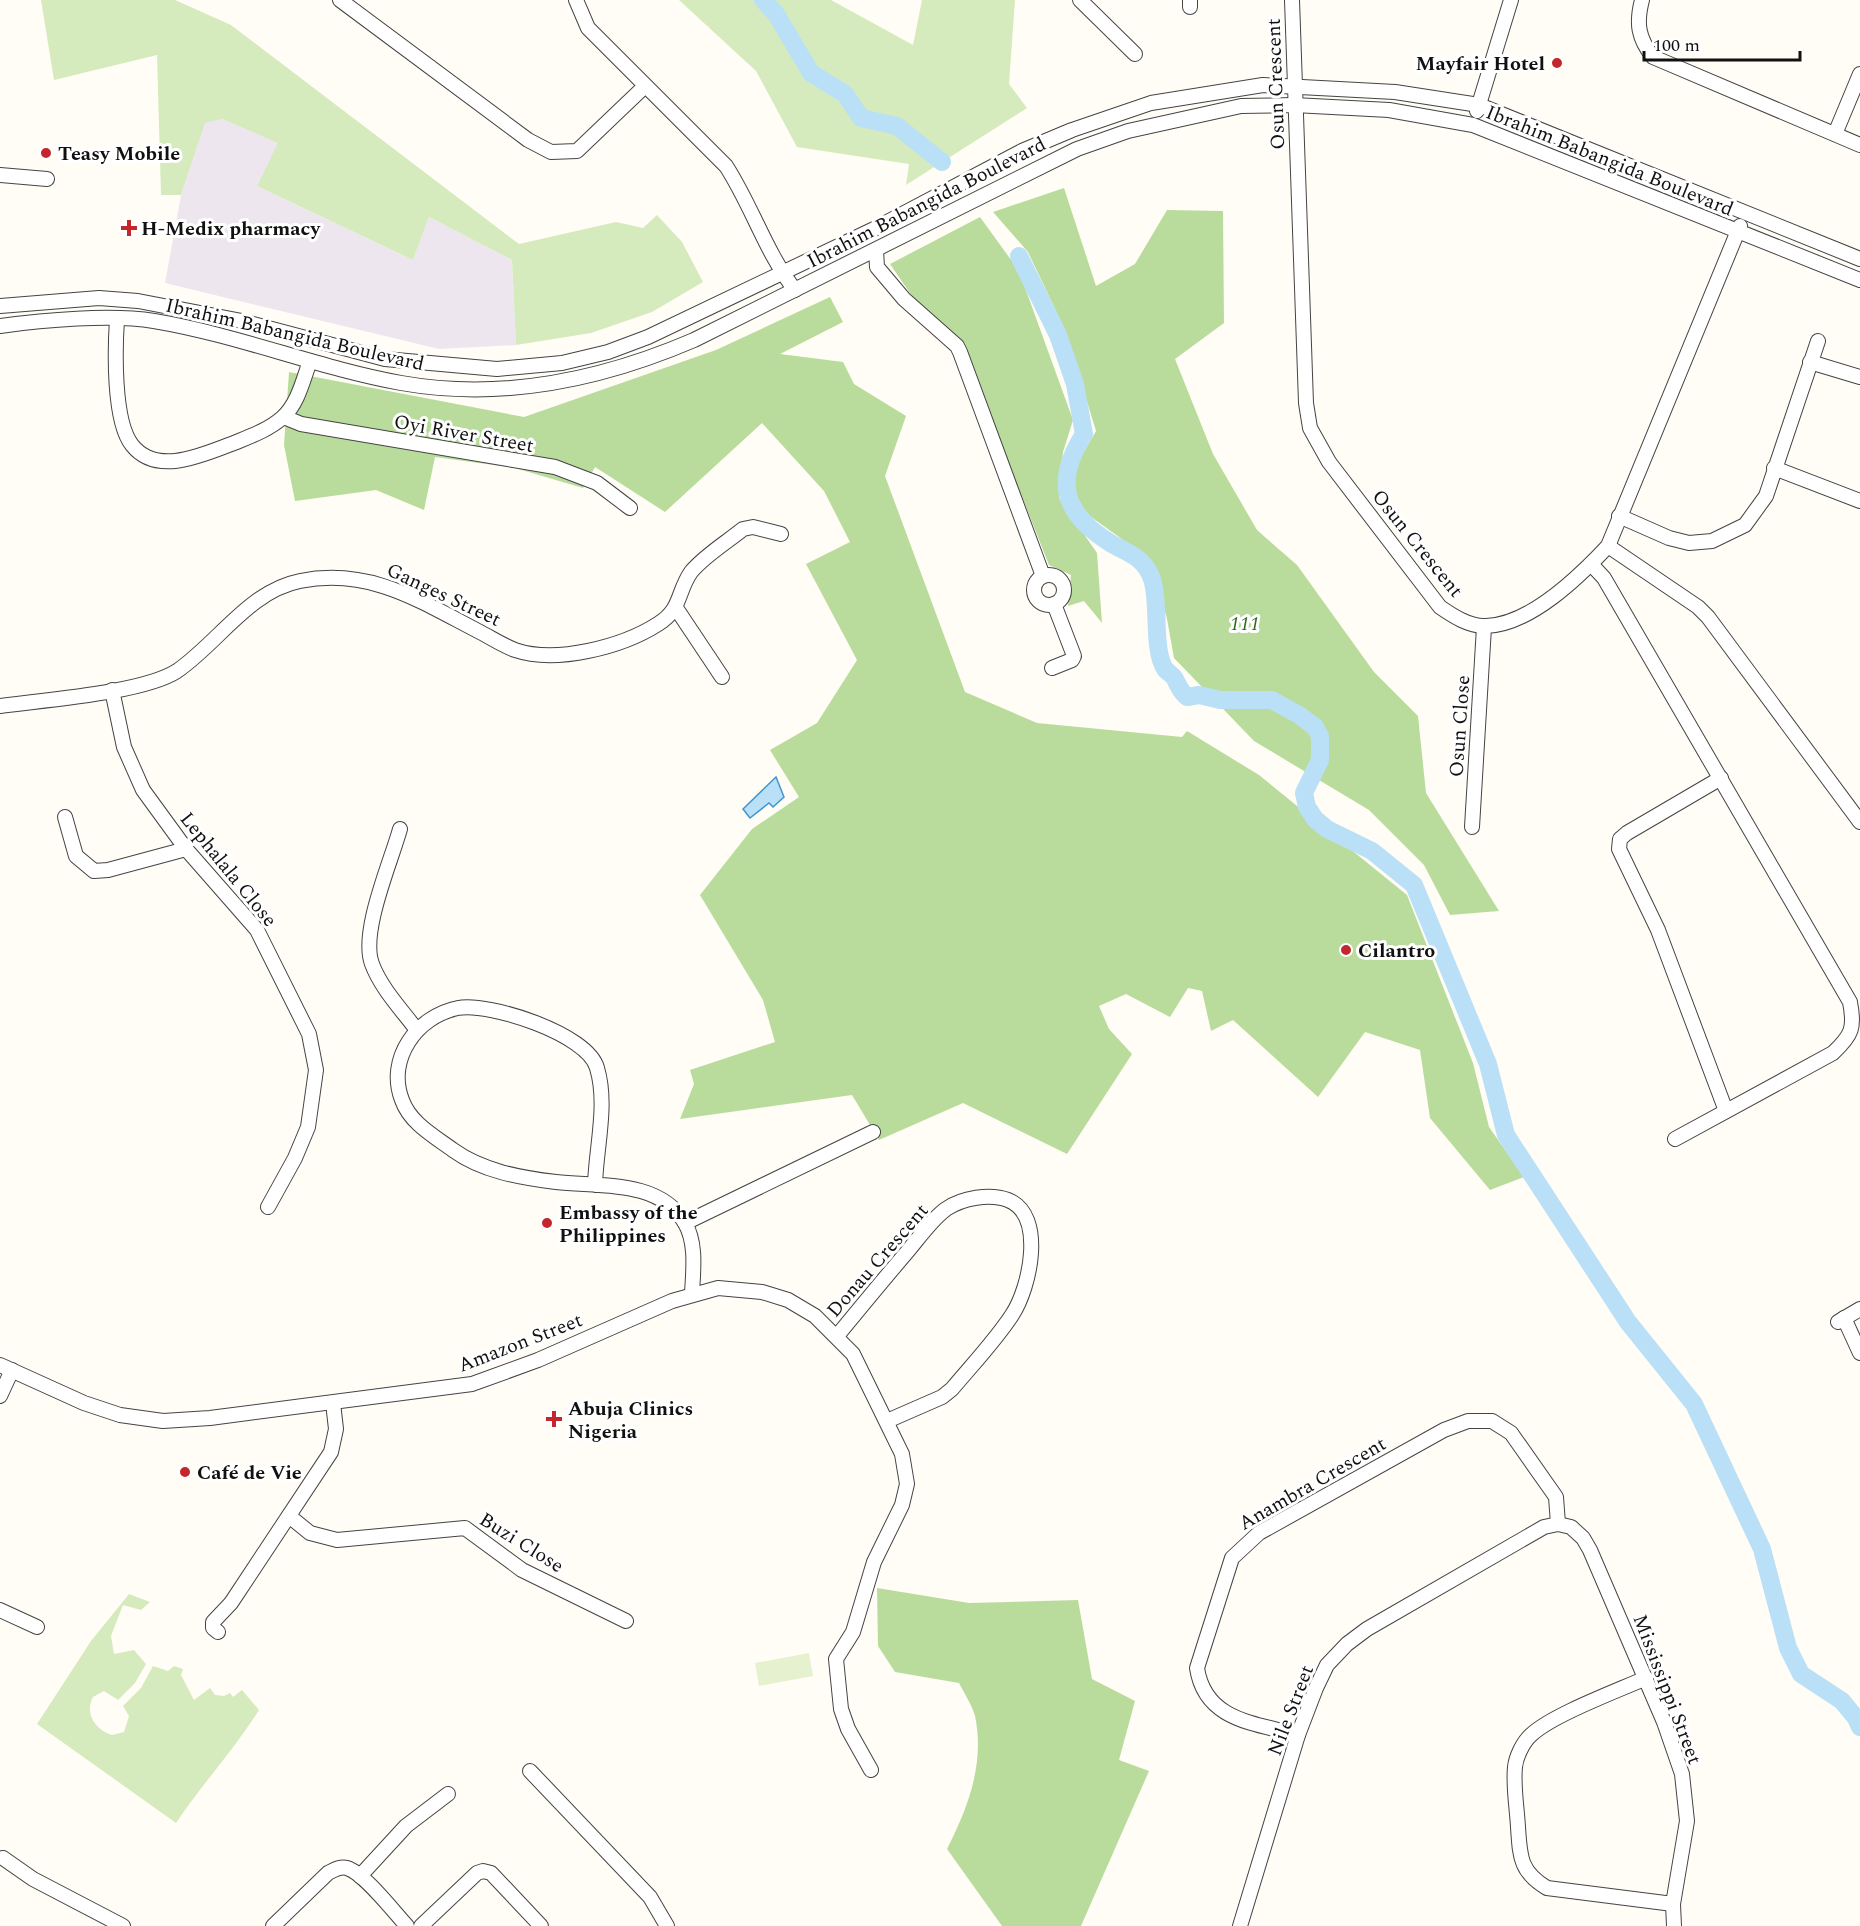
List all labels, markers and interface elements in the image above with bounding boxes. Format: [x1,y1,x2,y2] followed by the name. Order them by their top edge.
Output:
[1259,18,1293,150] street label: Osun Crescent
[1644,24,1800,62] scale bar
[1653,32,1700,59] text: 100 m
[1416,49,1545,79] place label: Mayfair Hotel
[1550,56,1564,70] marker: Mayfair Hotel
[1481,97,1738,224] street label: Ibrahim Babangida Boulevard
[802,129,1051,276] street label: Ibrahim Babangida Boulevard
[58,139,180,169] place label: Teasy Mobile
[39,146,53,160] marker: Teasy Mobile
[141,214,321,244] place label: H-Medix pharmacy
[122,221,136,235] marker: H-Medix pharmacy
[162,291,427,379] street label: Ibrahim Babangida Boulevard
[392,407,536,461] street label: Oyi River Street
[1364,483,1470,604] street label: Osun Crescent
[381,555,506,635] street label: Ganges Street
[1230,609,1260,639] park label: 111
[1441,674,1479,778] street label: Osun Close
[172,806,284,934] street label: Lephalala Close
[1358,936,1435,966] place label: Cilantro
[1339,943,1353,957] marker: Cilantro
[820,1197,936,1324] street label: Donau Crescent
[559,1198,698,1251] place label: Embassy of the Philippines
[540,1216,554,1230] marker: Embassy of the Philippines
[454,1305,587,1380] street label: Amazon Street
[568,1394,693,1447] place label: Abuja Clinics Nigeria
[545,1410,563,1428] marker: Abuja Clinics Nigeria
[1233,1429,1392,1538] street label: Anambra Crescent
[197,1458,302,1488] place label: Café de Vie
[178,1465,192,1479] marker: Café de Vie
[473,1505,570,1581] street label: Buzi Close
[1625,1610,1709,1769] street label: Mississippi Street
[1260,1661,1322,1760] street label: Nile Street

